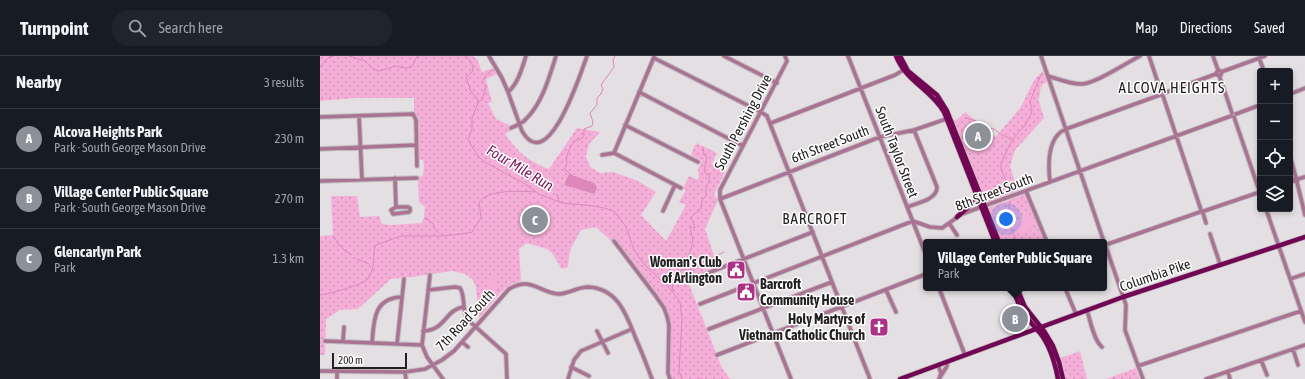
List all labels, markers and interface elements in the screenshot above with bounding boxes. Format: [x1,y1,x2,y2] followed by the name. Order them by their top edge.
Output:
[112,10,392,46] search box
[20,17,88,39] text: Turnpoint
[126,17,148,39] icon: search
[158,19,223,36] text: Search here
[1135,20,1158,36] text: Map
[1180,20,1232,36] text: Directions
[1254,20,1285,36] text: Saved
[1257,68,1293,212] map controls
[1257,68,1293,104] button: +
[711,71,775,173] street label: South Pershing Drive
[16,72,62,92] text: Nearby
[264,75,304,90] text: 3 results
[1119,79,1225,96] district label: ALCOVA HEIGHTS
[872,104,922,200] street label: South Taylor Street
[1257,104,1293,140] button: −
[965,121,991,151] pin: A
[789,122,871,166] street label: 6th Street South
[54,123,162,140] text: Alcova Heights Park
[26,131,32,146] text: A
[275,131,304,146] text: 230 m
[54,140,206,155] text: Park · South George Mason Drive
[1257,140,1293,176] button: locate
[484,141,557,194] water label: Four Mile Run
[953,170,1035,214] street label: 8th Street South
[1257,176,1293,212] button: layers
[54,183,209,200] text: Village Center Public Square
[26,191,32,206] text: B
[275,191,304,206] text: 270 m
[54,200,206,215] text: Park · South George Mason Drive
[522,205,548,235] pin: C
[996,209,1016,229] your location
[782,210,848,227] district label: BARCROFT
[923,239,1107,291] popup
[54,243,141,260] text: Glencarlyn Park
[938,249,1092,266] text: Village Center Public Square
[26,251,32,266] text: C
[273,251,304,266] text: 1.3 km
[649,254,722,286] place label: Woman's Club of Arlington
[1118,255,1192,295] street label: Columbia Pike
[725,259,747,281] public building icon: Woman's Club of Arlington
[54,260,76,275] text: Park
[938,266,959,281] text: Park
[760,276,854,308] place label: Barcroft Community House
[735,281,757,303] public building icon: Barcroft Community House
[433,286,497,354] street label: 7th Road South
[1002,304,1028,334] pin: B
[738,311,865,343] place label: Holy Martyrs of Vietnam Catholic Church
[868,316,890,338] church icon: Holy Martyrs of Vietnam Catholic Church
[332,351,407,370] scale bar
[338,354,363,366] text: 200 m

